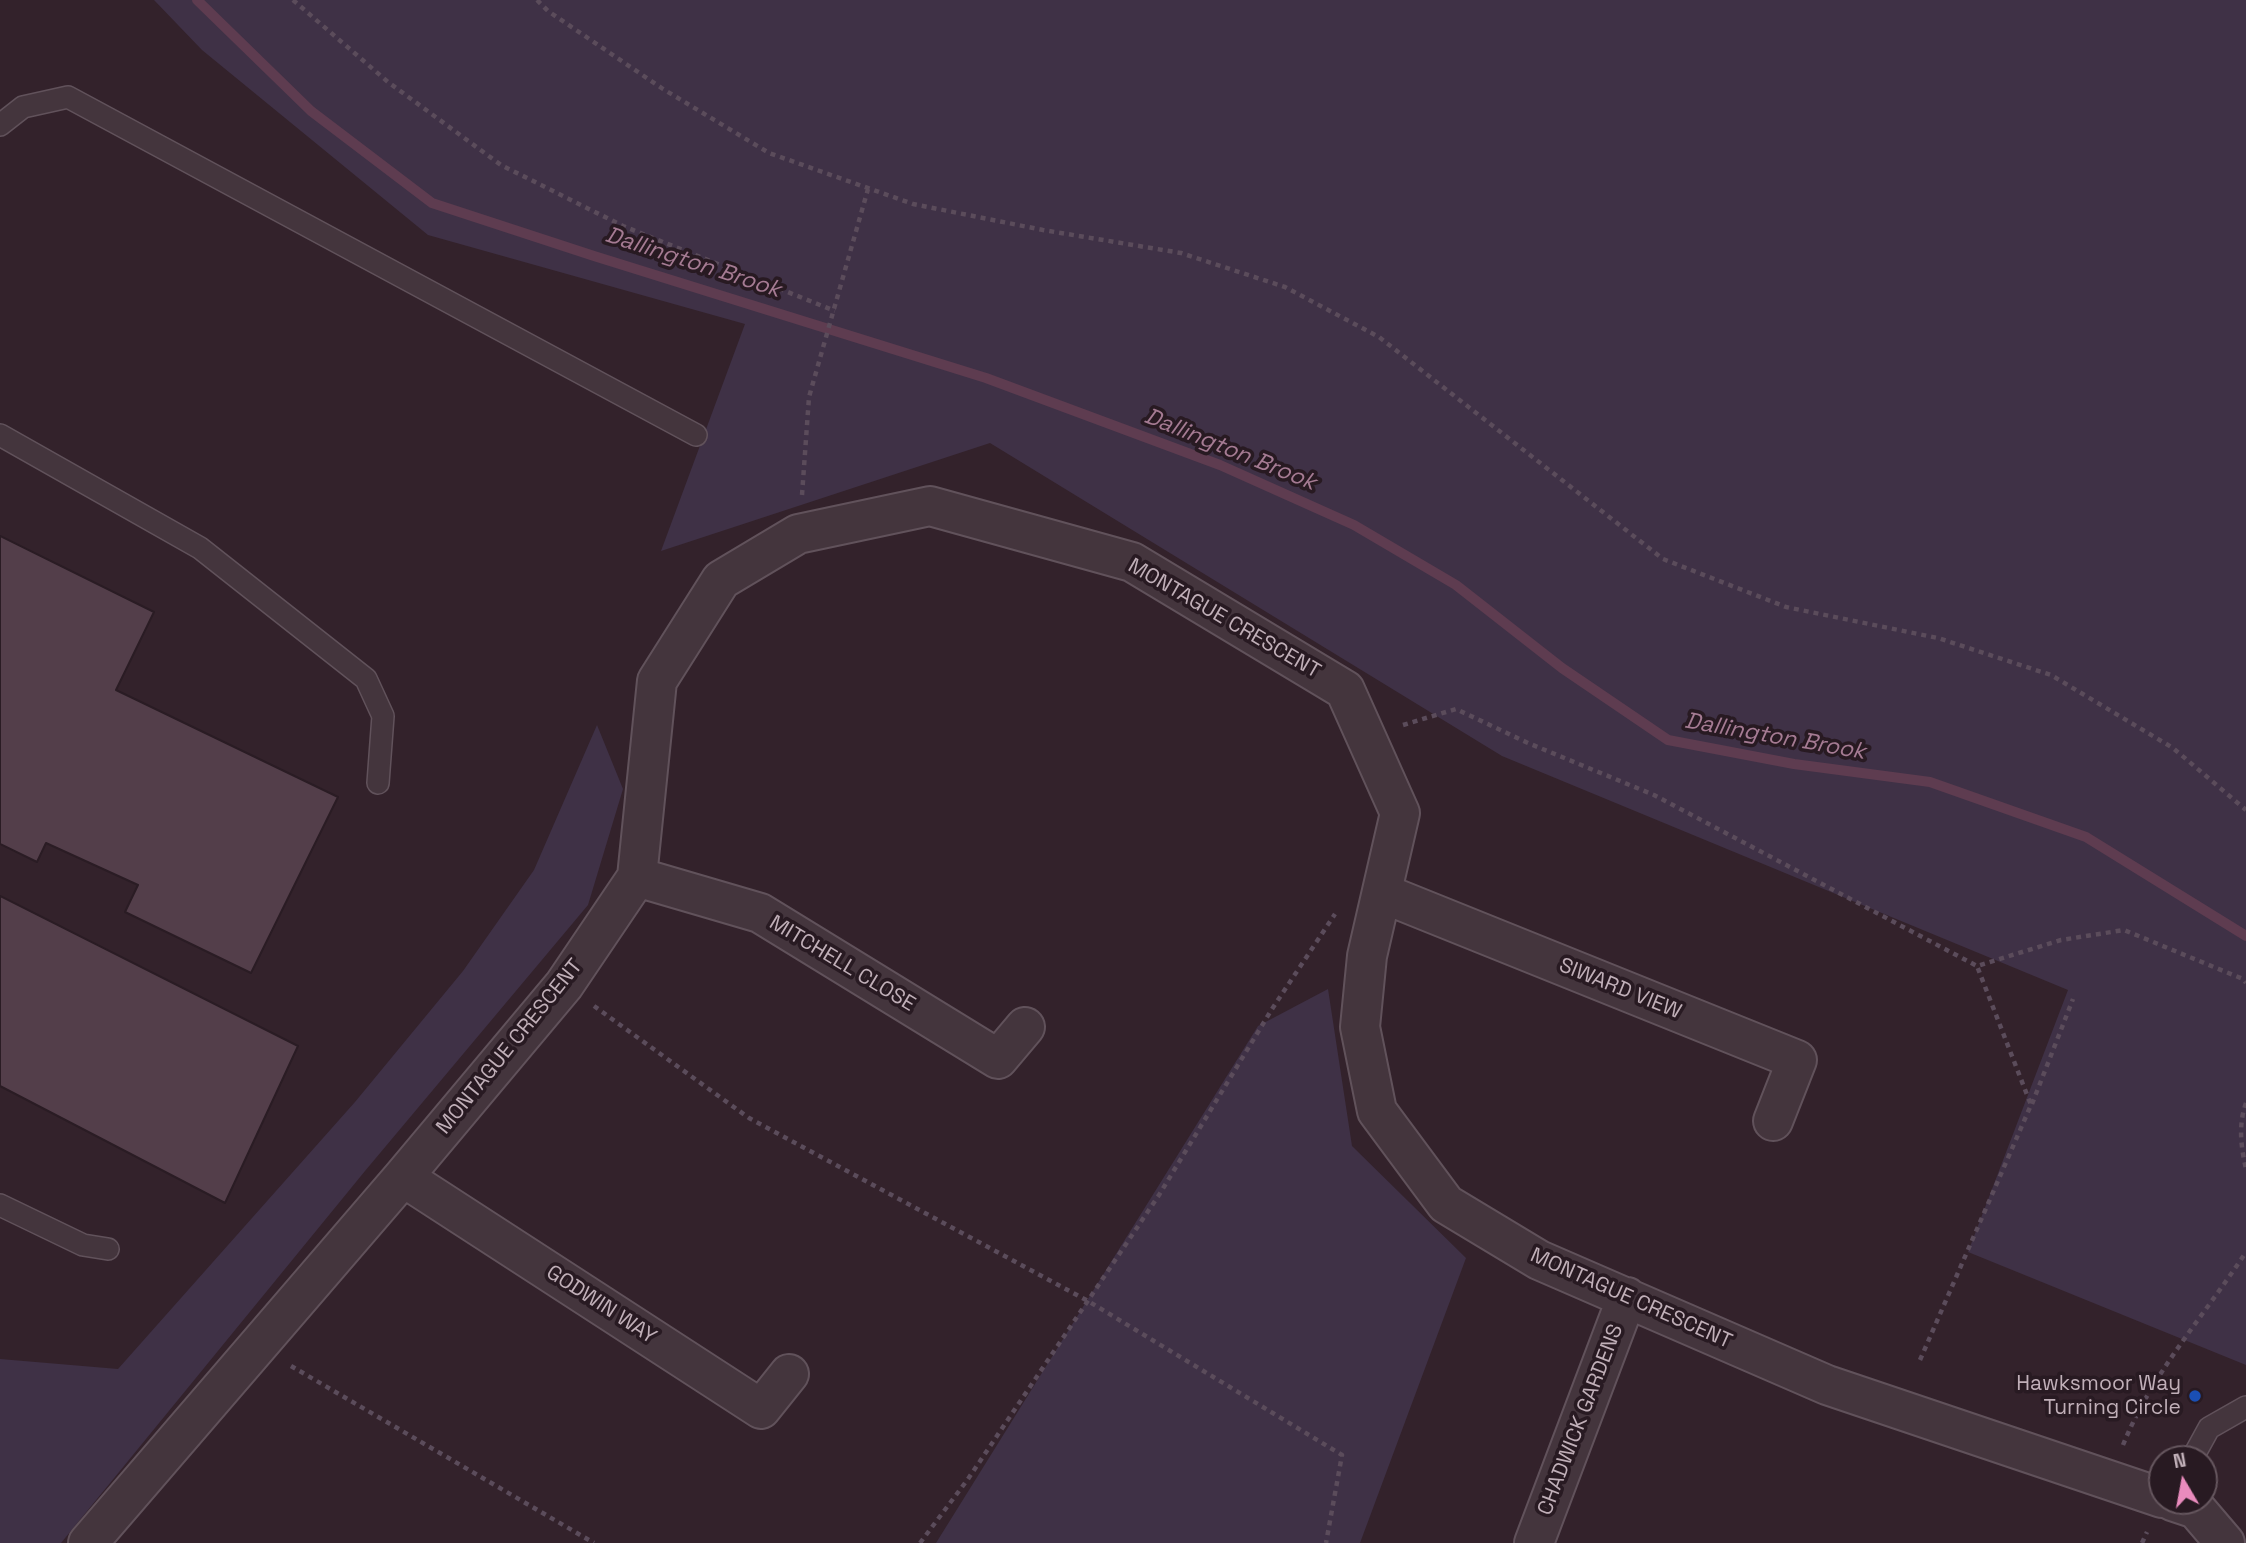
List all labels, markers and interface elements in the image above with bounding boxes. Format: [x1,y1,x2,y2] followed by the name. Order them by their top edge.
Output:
[602,222,784,304] water label: Dallington Brook
[1140,403,1320,497] water label: Dallington Brook
[1123,554,1325,684] street label: MONTAGUE CRESCENT
[1683,708,1867,766] water label: Dallington Brook
[765,911,919,1017] street label: MITCHELL CLOSE
[1555,953,1685,1025] street label: SIWARD VIEW
[432,954,588,1140] street label: MONTAGUE CRESCENT
[1526,1243,1736,1355] street label: MONTAGUE CRESCENT
[541,1260,661,1350] street label: GODWIN WAY
[1533,1321,1629,1519] street label: CHADWICK GARDENS
[2016,1371,2181,1421] place label: Hawksmoor Way Turning Circle
[2187,1388,2203,1404] marker: Hawksmoor Way Turning Circle
[2148,1445,2218,1515] north arrow
[2171,1447,2188,1474] text: N

